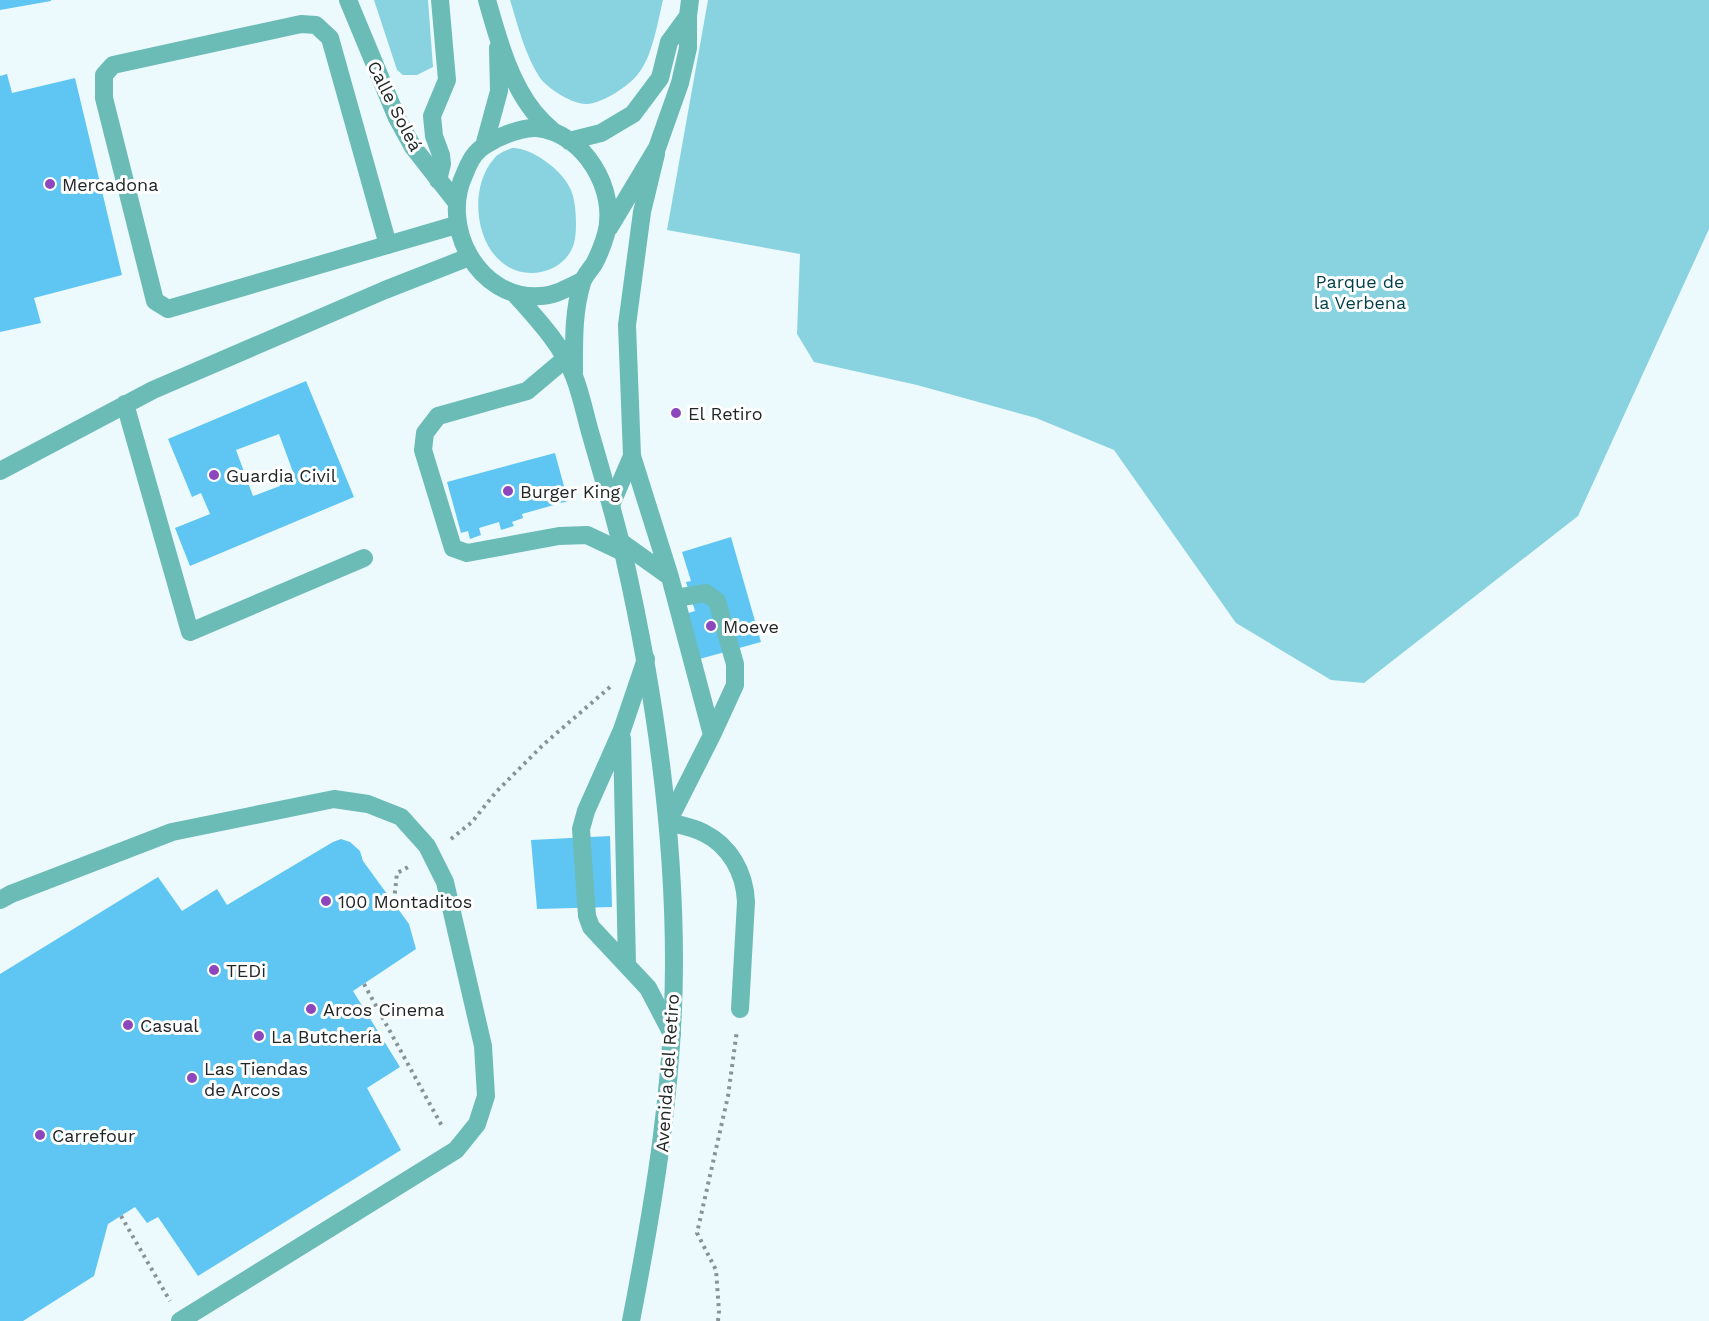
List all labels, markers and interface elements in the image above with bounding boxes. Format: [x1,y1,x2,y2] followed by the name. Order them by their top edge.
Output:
[363,57,427,155] street label: Calle Soleá
[62,174,158,195] place label: Mercadona
[43,177,57,191] marker: Mercadona
[1314,271,1406,313] park label: Parque de la Verbena
[688,403,762,424] place label: El Retiro
[669,406,683,420] marker: El Retiro
[226,465,337,486] place label: Guardia Civil
[207,468,221,482] marker: Guardia Civil
[520,481,621,502] place label: Burger King
[501,484,515,498] marker: Burger King
[723,616,779,637] place label: Moeve
[704,619,718,633] marker: Moeve
[338,891,472,912] place label: 100 Montaditos
[319,894,333,908] marker: 100 Montaditos
[226,960,266,981] place label: TEDi
[207,963,221,977] marker: TEDi
[651,993,683,1153] street label: Avenida del Retiro
[323,999,444,1020] place label: Arcos Cinema
[304,1002,318,1016] marker: Arcos Cinema
[140,1015,199,1036] place label: Casual
[121,1018,135,1032] marker: Casual
[271,1026,382,1047] place label: La Butchería
[252,1029,266,1043] marker: La Butchería
[204,1058,308,1100] place label: Las Tiendas de Arcos
[185,1071,199,1085] marker: Las Tiendas de Arcos
[52,1125,135,1146] place label: Carrefour
[33,1128,47,1142] marker: Carrefour

